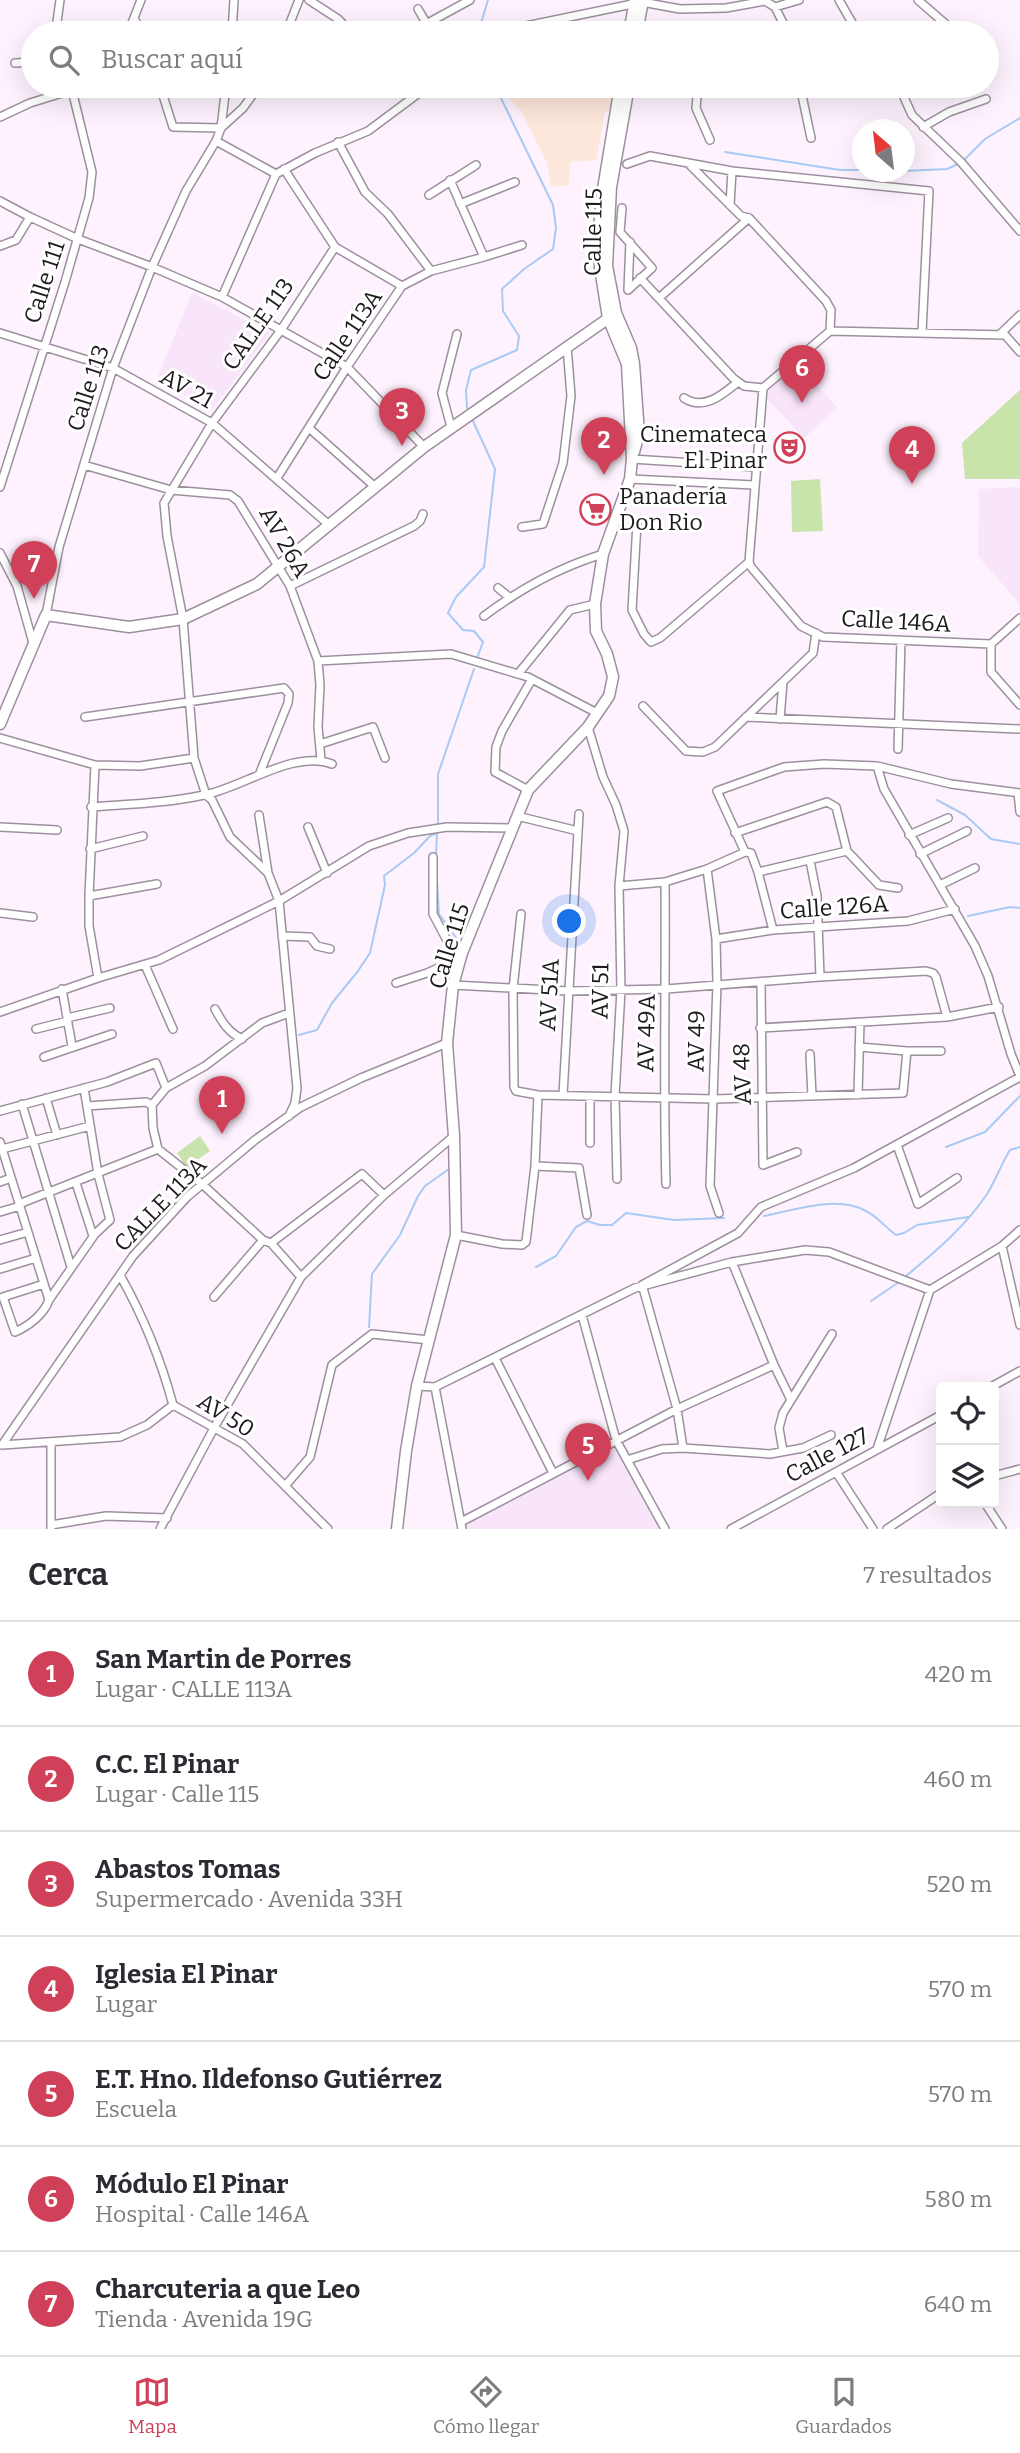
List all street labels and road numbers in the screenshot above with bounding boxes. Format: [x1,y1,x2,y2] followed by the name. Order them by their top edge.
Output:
[578,188,608,276] street label: Calle 115
[17,236,71,327] street label: Calle 111
[216,273,300,375] street label: CALLE 113
[306,283,388,386] street label: Calle 113A
[61,341,115,435] street label: Calle 113
[155,362,219,414] street label: AV 21
[254,502,317,583] street label: AV 26A
[840,604,952,638] street label: Calle 146A
[779,889,890,925] street label: Calle 126A
[423,900,475,992] street label: Calle 115
[533,957,565,1032] street label: AV 51A
[586,962,614,1019] street label: AV 51
[631,993,661,1072] street label: AV 49A
[681,1010,711,1072] street label: AV 49
[727,1043,757,1105] street label: AV 48
[108,1150,213,1257] street label: CALLE 113A
[192,1387,260,1443] street label: AV 50
[780,1421,874,1489] street label: Calle 127

